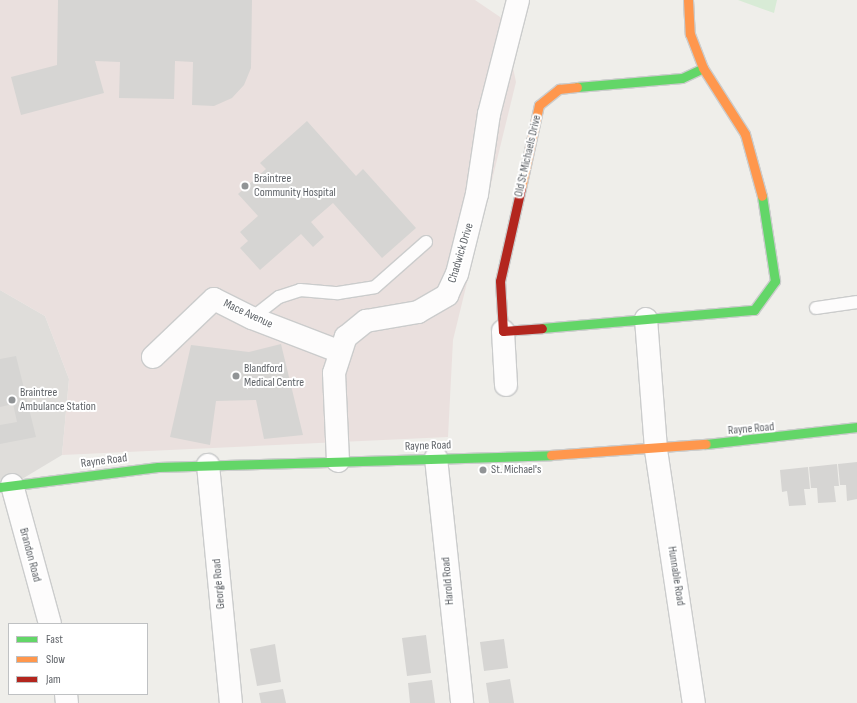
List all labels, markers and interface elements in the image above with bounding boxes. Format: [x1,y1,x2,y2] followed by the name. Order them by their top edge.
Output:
[512,114,544,198] street label: Old St Michaels Drive
[254,172,336,200] place label: Braintree Community Hospital
[239,180,251,192] marker: Braintree Community Hospital
[445,221,477,285] street label: Chadwick Drive
[221,296,275,332] street label: Mace Avenue
[244,362,304,390] place label: Blandford Medical Centre
[231,371,241,381] marker: Blandford Medical Centre
[20,386,96,414] place label: Braintree Ambulance Station
[7,395,17,405] marker: Braintree Ambulance Station
[727,420,775,438] street label: Rayne Road
[405,438,451,454] street label: Rayne Road
[80,451,128,471] street label: Rayne Road
[491,463,541,477] place label: St. Michael's
[478,465,488,475] marker: St. Michael's
[16,526,44,584] street label: Brandon Road
[664,545,688,607] street label: Hunnable Road
[439,556,457,606] street label: Harold Road
[210,558,228,610] street label: George Road
[8,623,148,695] legend
[46,632,63,647] text: Fast
[46,652,65,667] text: Slow
[46,672,61,687] text: Jam

